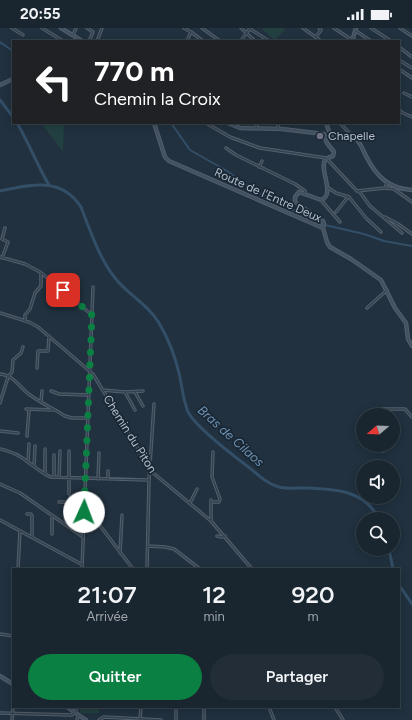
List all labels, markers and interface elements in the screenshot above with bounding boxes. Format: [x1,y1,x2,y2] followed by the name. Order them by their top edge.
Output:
[20,5,60,23] text: 20:55
[94,54,174,88] text: 770 m
[28,56,80,108] icon: left
[94,88,221,110] text: Chemin la Croix
[328,129,375,143] place label: Chapelle
[315,131,325,141] marker: Chapelle
[212,165,324,225] street label: Route de l'Entre Deux
[46,273,80,307] pin
[52,279,74,301] icon: arrive
[100,392,160,476] street label: Chemin du Piton
[195,402,267,470] water label: Bras de Cilaos
[356,408,400,452] north arrow
[356,408,400,556] map controls
[356,460,400,504] button: sound
[63,491,105,533] position arrow
[356,512,400,556] button: search
[78,580,137,609] text: 21:07
[202,580,226,609] text: 12
[291,580,334,609] text: 920
[86,609,128,624] text: Arrivée
[203,609,225,624] text: min
[307,609,319,624] text: m
[28,654,202,700] button: Quitter
[210,654,384,700] button: Partager

